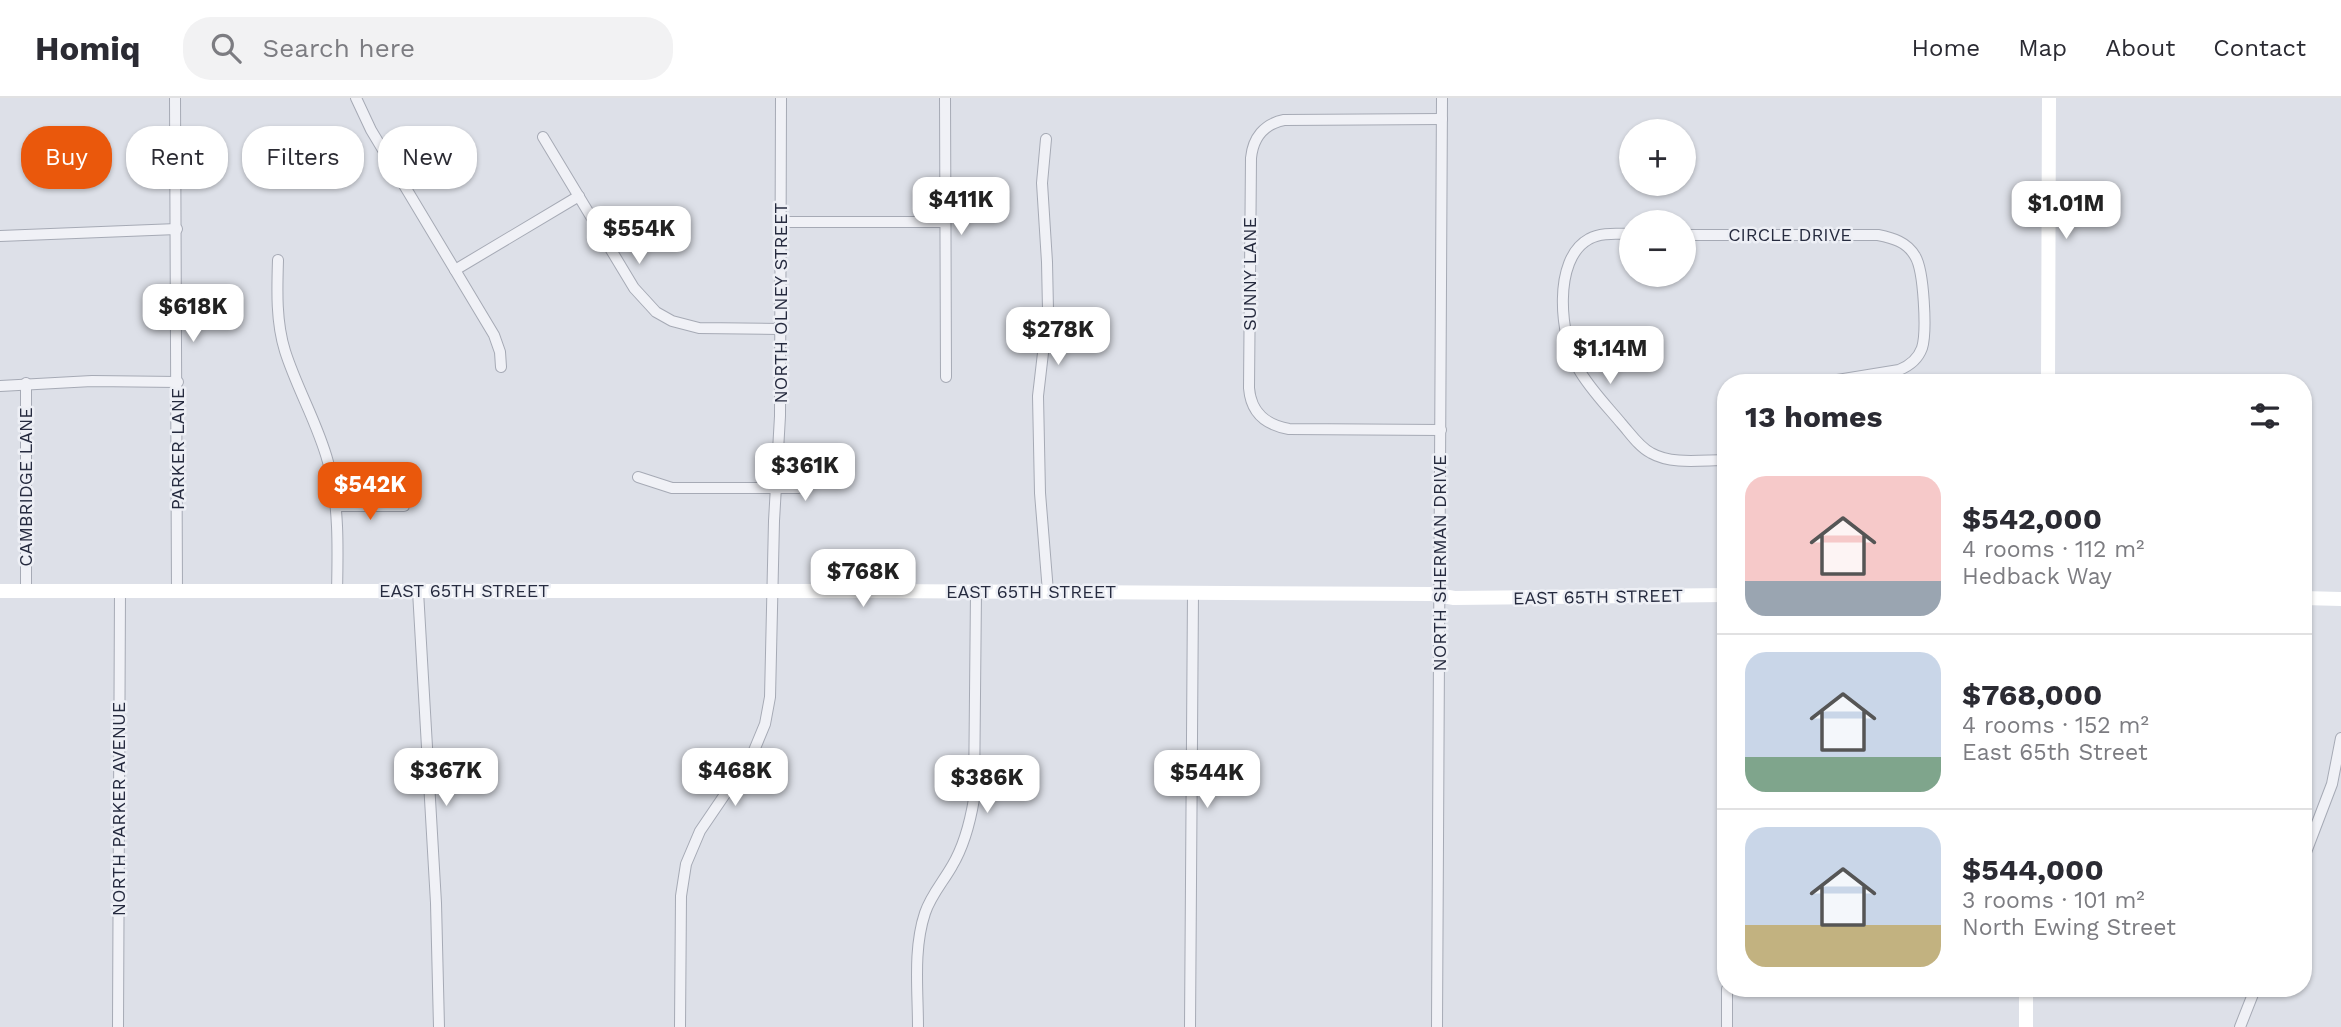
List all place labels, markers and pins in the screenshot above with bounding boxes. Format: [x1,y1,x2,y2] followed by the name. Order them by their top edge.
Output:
[912,178,1010,237] pin: $411K
[2009,181,2123,241] pin: $1.01M
[590,206,688,266] pin: $554K
[144,285,242,344] pin: $618K
[1009,308,1107,367] pin: $278K
[1553,327,1667,386] pin: $1.14M
[756,444,854,503] pin: $361K
[321,462,419,522] pin: $542K
[814,550,912,609] pin: $768K
[397,748,495,808] pin: $367K
[686,748,784,808] pin: $468K
[1158,750,1256,810] pin: $544K
[938,756,1036,815] pin: $386K

